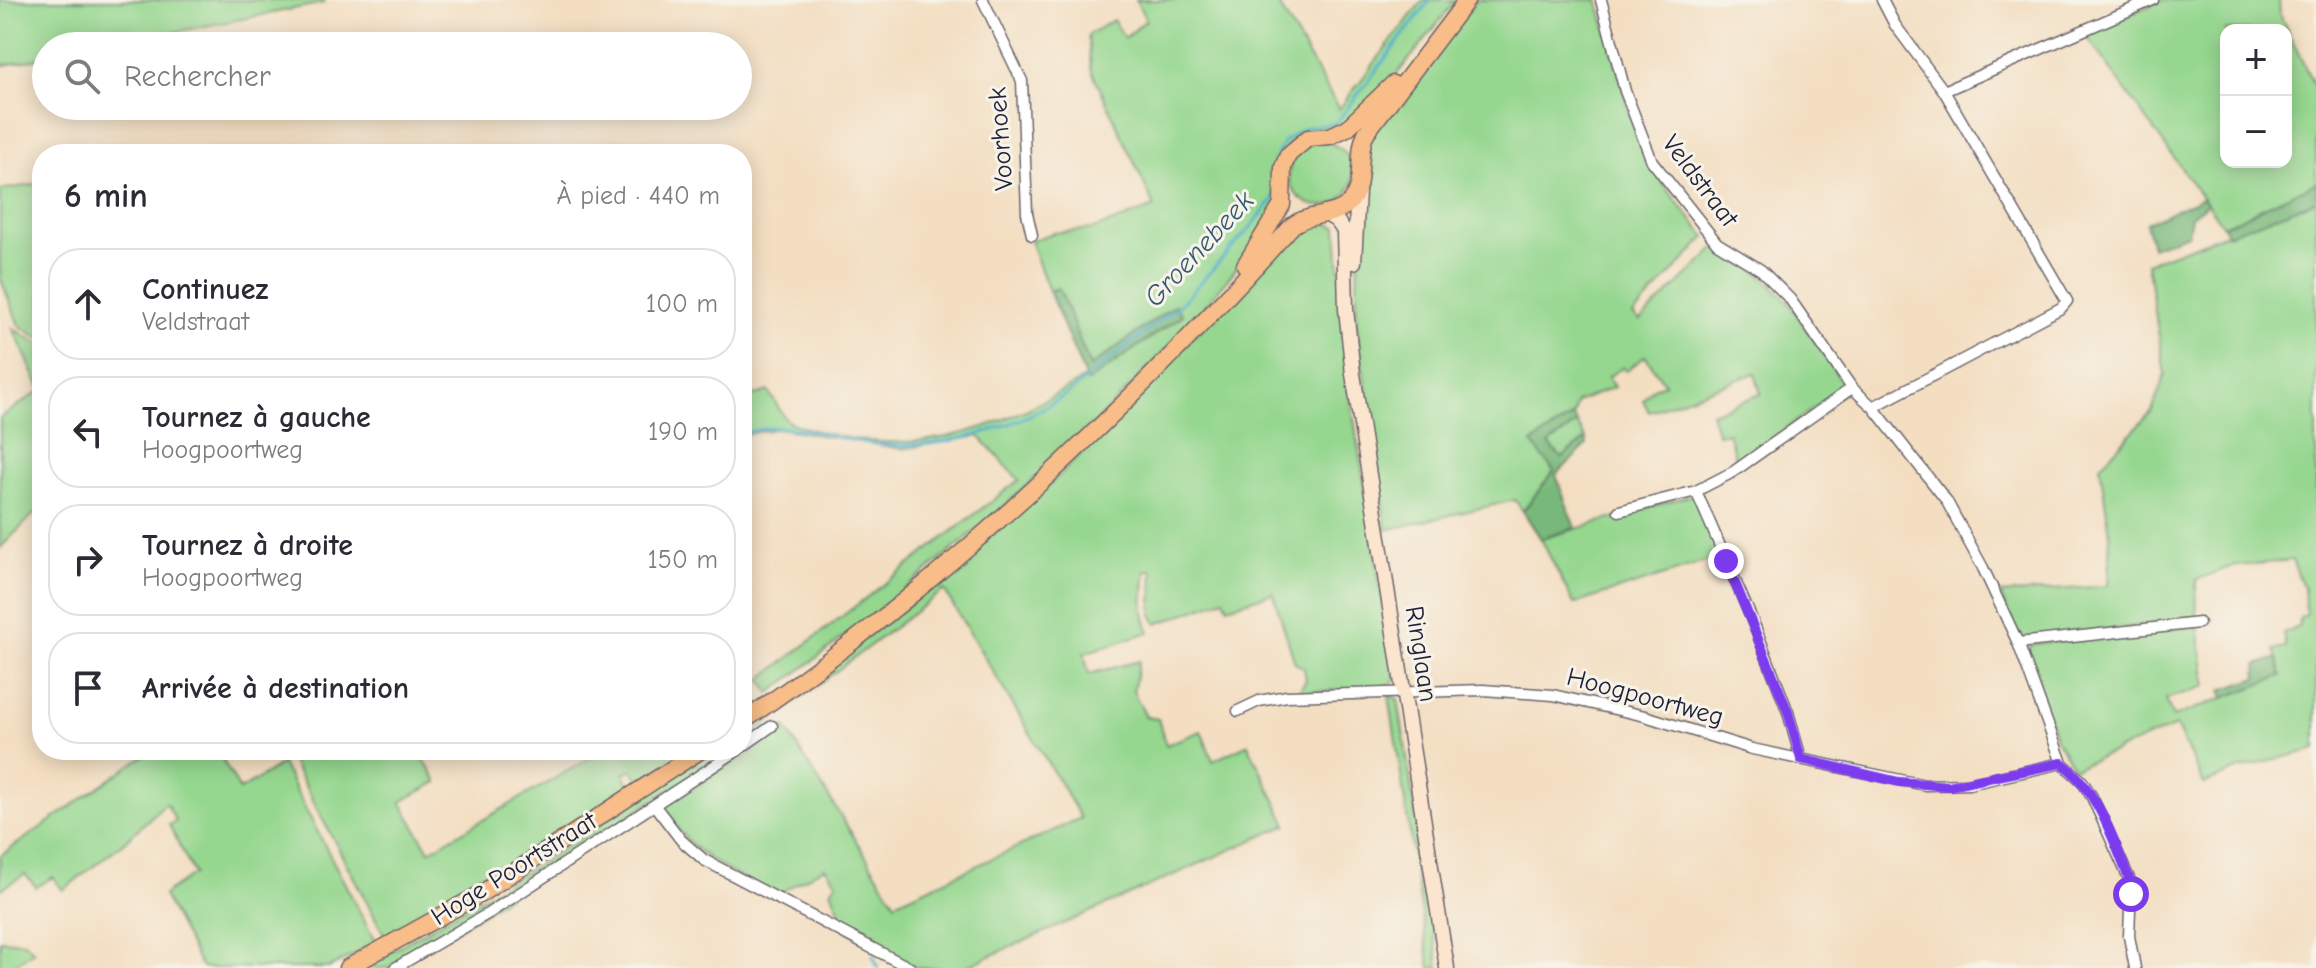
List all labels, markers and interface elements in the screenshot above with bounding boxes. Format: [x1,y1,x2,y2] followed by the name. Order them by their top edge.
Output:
[2220,24,2292,168] map controls
[2220,24,2292,96] button: +
[32,32,752,120] search box
[60,54,104,98] icon: search
[124,59,271,94] text: Rechercher
[982,86,1020,192] street label: Voorhoek
[2220,96,2292,168] button: −
[1656,129,1745,234] street label: Veldstraat
[64,176,148,216] text: 6 min
[557,181,720,211] text: À pied · 440 m
[1138,185,1261,313] water label: Groenebeek
[142,272,268,307] text: Continuez
[66,282,110,326] icon: ahead
[646,289,718,319] text: 100 m
[142,307,249,337] text: Veldstraat
[142,400,371,435] text: Tournez à gauche
[66,410,110,454] icon: left
[648,417,718,447] text: 190 m
[142,435,303,465] text: Hoogpoortweg
[142,528,353,563] text: Tournez à droite
[66,538,110,582] icon: right
[1708,543,1744,579] route end
[648,545,718,575] text: 150 m
[142,563,303,593] text: Hoogpoortweg
[1399,604,1443,704] street label: Ringlaan
[1563,662,1727,732] street label: Hoogpoortweg
[66,666,110,710] icon: arrive
[142,671,409,706] text: Arrivée à destination
[426,805,603,932] street label: Hoge Poortstraat
[2113,876,2149,912] route start

